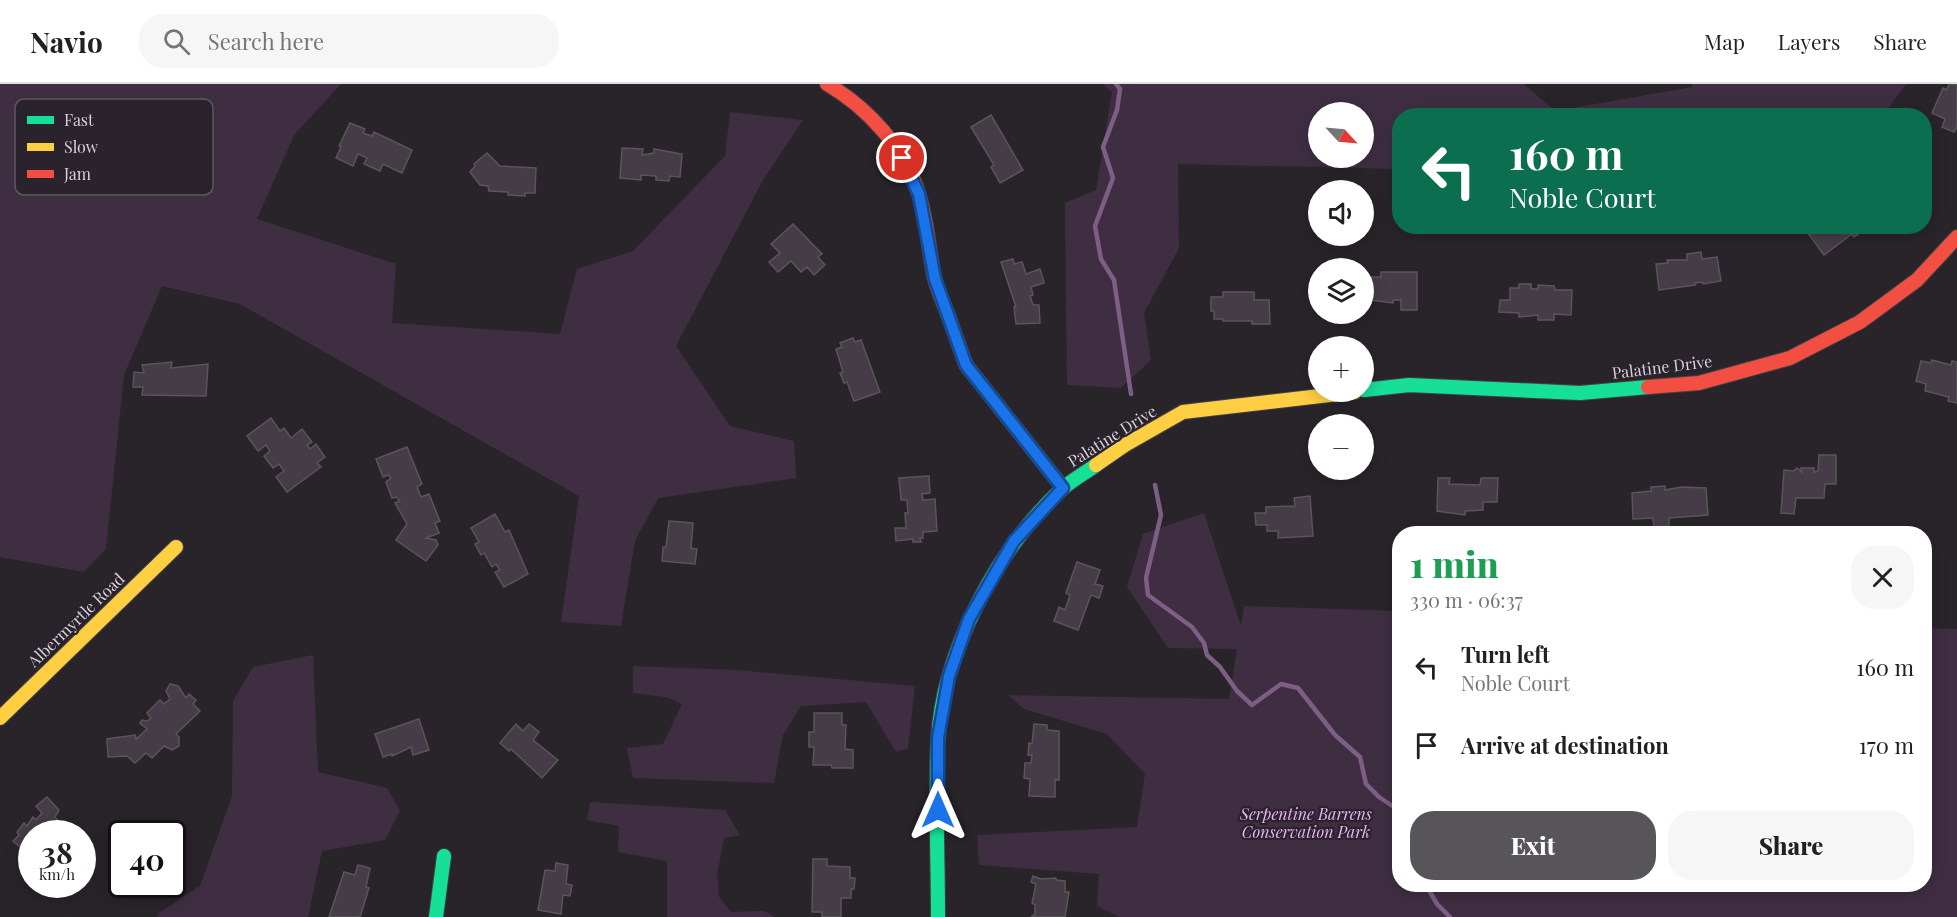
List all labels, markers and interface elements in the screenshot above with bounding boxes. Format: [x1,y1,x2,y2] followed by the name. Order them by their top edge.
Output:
[139,14,559,68] search box
[30,23,103,60] text: Navio
[160,25,193,58] icon: search
[208,26,324,56] text: Search here
[1704,27,1745,55] text: Map
[1778,27,1840,55] text: Layers
[1873,27,1927,55] text: Share
[15,99,213,195] legend
[1308,102,1374,168] north arrow
[1308,102,1374,480] map controls
[64,109,94,130] text: Fast
[1509,125,1624,181] text: 160 m
[876,132,927,183] pin
[1410,132,1488,210] icon: left
[64,136,99,157] text: Slow
[885,141,918,174] icon: arrive
[63,163,91,184] text: Jam
[1509,179,1656,215] text: Noble Court
[1308,180,1374,246] button: sound
[1308,258,1374,324] button: layers
[1308,336,1374,402] button: +
[1611,350,1713,383] street label: Palatine Drive
[1063,400,1160,471] street label: Palatine Drive
[1308,414,1374,480] button: −
[1410,539,1499,587] text: 1 min
[1851,546,1914,609] button: close
[22,568,129,672] street label: Albermyrtle Road
[1410,586,1523,613] text: 330 m · 06:37
[1461,639,1550,669] text: Turn left
[1410,651,1443,684] icon: left
[1856,652,1914,682] text: 160 m
[1461,669,1570,696] text: Noble Court
[1410,729,1443,762] icon: arrive
[1461,730,1669,760] text: Arrive at destination
[1859,730,1914,760] text: 170 m
[906,778,970,842] position arrow
[1239,803,1372,842] park label: Serpentine Barrens Conservation Park
[1410,811,1656,880] button: Exit
[1668,811,1914,880] button: Share
[108,820,186,898] speed limit sign: 40
[41,832,73,872] text: 38
[39,864,75,884] text: km/h

